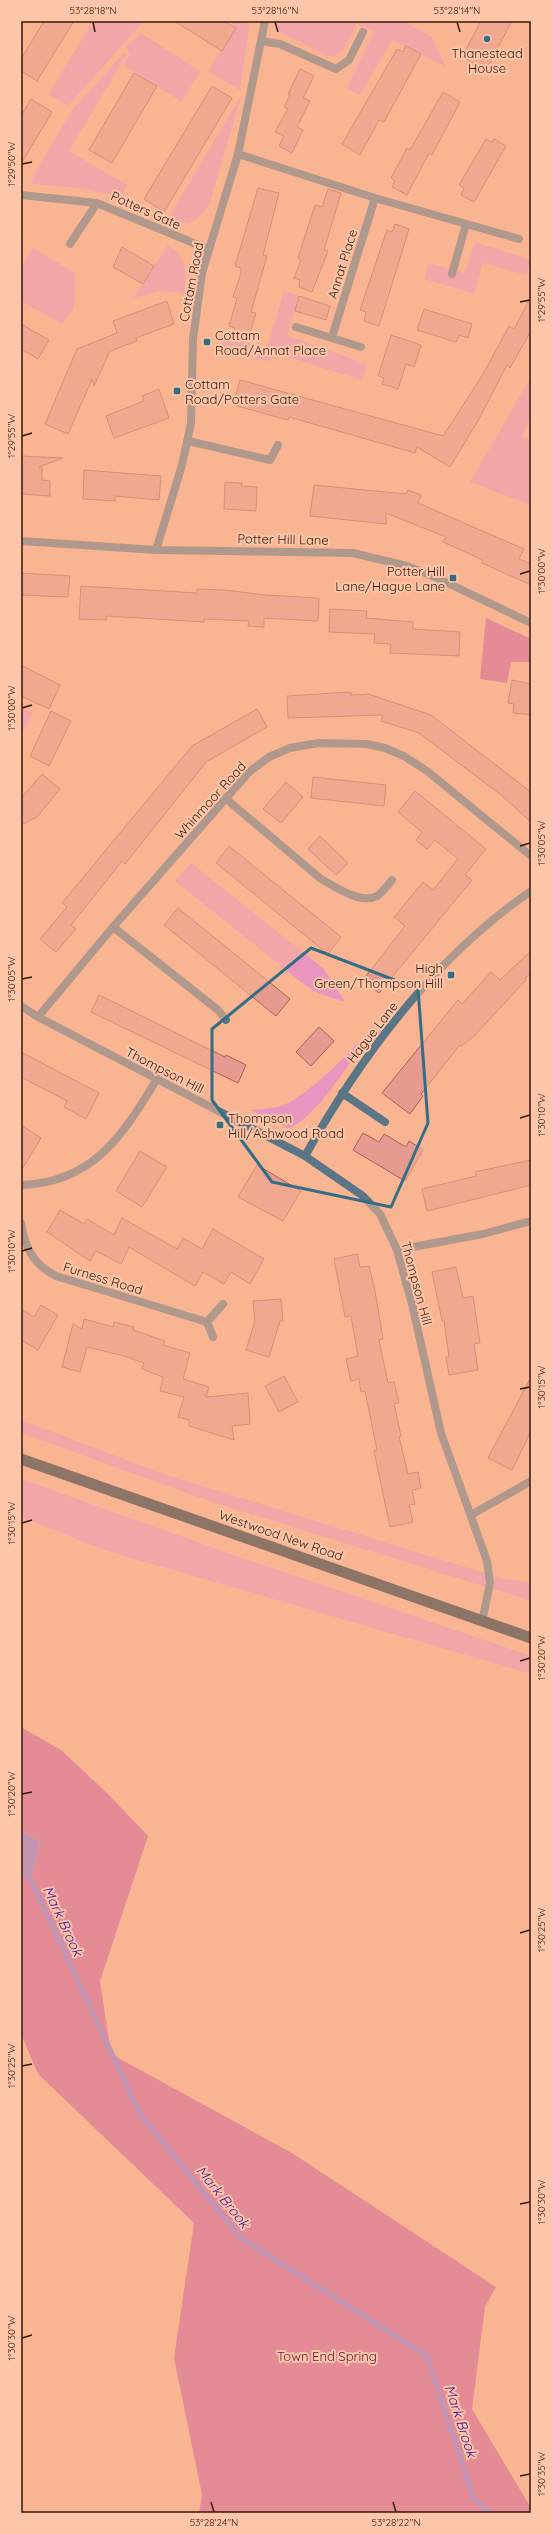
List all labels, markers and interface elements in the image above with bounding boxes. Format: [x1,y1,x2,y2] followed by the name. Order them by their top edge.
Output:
[69,4,117,17] text: 53°28'18"N
[251,4,299,17] text: 53°28'16"N
[434,4,480,17] text: 53°28'14"N
[482,34,492,44] marker: Thanestead House
[451,45,523,76] place label: Thanestead House
[5,141,18,186] text: 1°29'50"W
[108,187,184,233] street label: Potters Gate
[324,227,360,301] street label: Annat Place
[175,241,207,323] street label: Cottam Road
[535,277,548,322] text: 1°29'55"W
[215,327,326,358] place label: Cottam Road/Annat Place
[202,337,212,347] marker: Cottam Road/Annat Place
[185,376,299,407] place label: Cottam Road/Potters Gate
[172,386,182,396] marker: Cottam Road/Potters Gate
[5,413,18,458] text: 1°29'55"W
[237,530,329,548] street label: Potter Hill Lane
[535,548,548,594] text: 1°30'00"W
[335,563,445,594] place label: Potter Hill Lane/Hague Lane
[448,573,458,583] marker: Potter Hill Lane/Hague Lane
[5,685,18,731] text: 1°30'00"W
[171,758,249,842] street label: Whinmoor Road
[535,820,548,866] text: 1°30'05"W
[5,956,18,1002] text: 1°30'05"W
[314,960,443,991] place label: High Green/Thompson Hill
[446,970,456,980] marker: High Green/Thompson Hill
[343,998,401,1066] street label: Hague Lane
[123,1043,207,1097] street label: Thompson Hill
[535,1093,548,1137] text: 1°30'10"W
[228,1110,344,1141] place label: Thompson Hill/Ashwood Road
[215,1120,225,1130] marker: Thompson Hill/Ashwood Road
[5,1229,18,1273] text: 1°30'10"W
[398,1239,436,1327] street label: Thompson Hill
[61,1258,145,1298] street label: Furness Road
[535,1365,548,1408] text: 1°30'15"W
[5,1501,18,1544] text: 1°30'15"W
[217,1506,345,1564] street label: Westwood New Road
[535,1635,548,1681] text: 1°30'20"W
[5,1771,18,1817] text: 1°30'20"W
[39,1883,88,1960] water label: Mark Brook
[535,1907,548,1952] text: 1°30'25"W
[5,2043,18,2088] text: 1°30'25"W
[192,2162,255,2233] water label: Mark Brook
[535,2179,548,2224] text: 1°30'30"W
[5,2315,18,2360] text: 1°30'30"W
[277,2348,377,2364] park label: Town End Spring
[441,2382,482,2461] water label: Mark Brook
[535,2452,548,2496] text: 1°30'35"W
[190,2516,238,2529] text: 53°28'24"N
[371,2516,421,2529] text: 53°28'22"N

